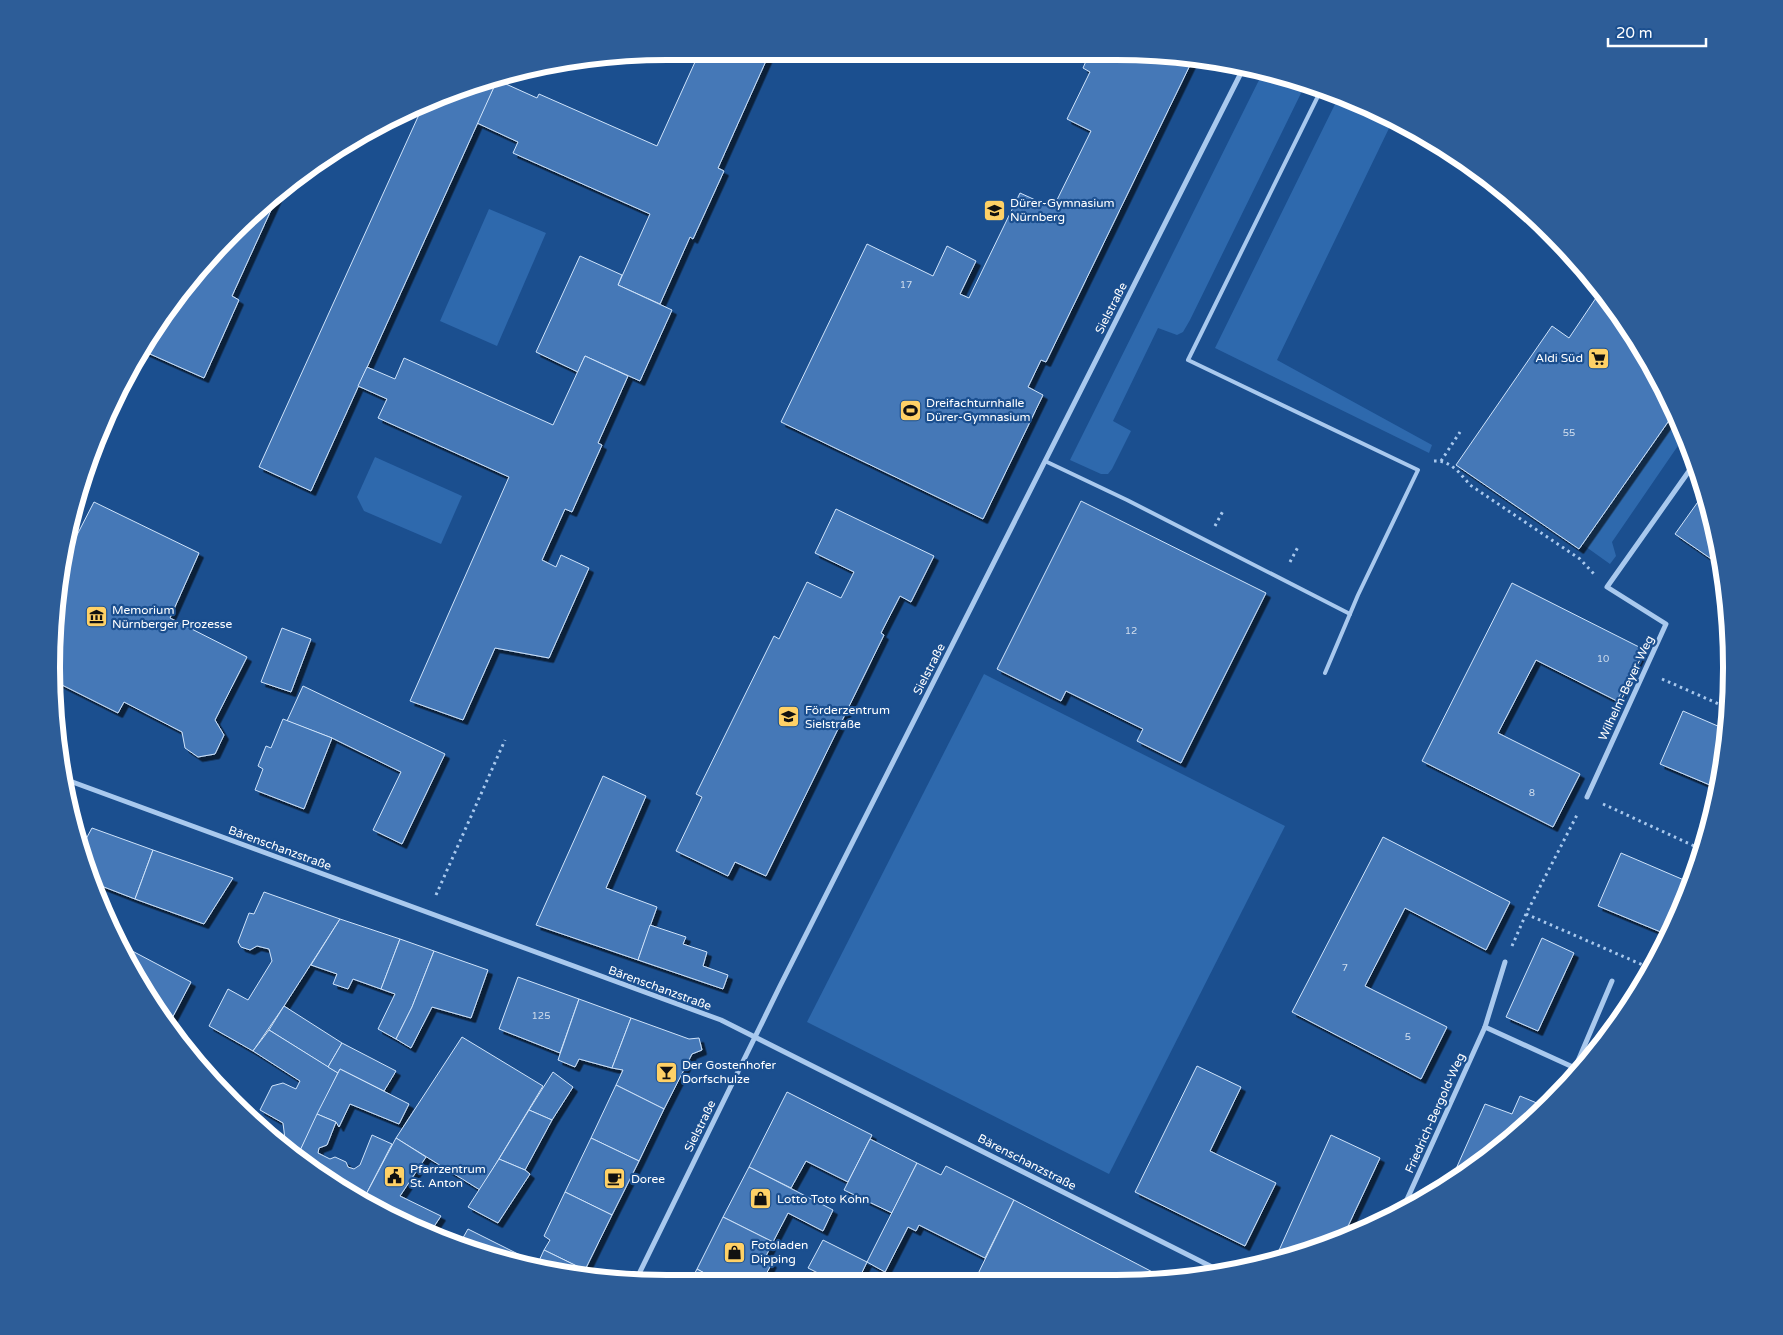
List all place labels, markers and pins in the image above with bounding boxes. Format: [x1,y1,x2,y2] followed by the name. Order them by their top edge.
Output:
[1010,196,1115,224] place label: Dürer-Gymnasium Nürnberg
[982,198,1006,222] school or university icon: Dürer-Gymnasium Nürnberg
[1587,346,1611,370] supermarket icon: Aldi Süd
[1535,351,1583,365] place label: Aldi Süd
[926,396,1031,424] place label: Dreifachturnhalle Dürer-Gymnasium
[898,398,922,422] sports icon: Dreifachturnhalle Dürer-Gymnasium
[112,603,233,631] place label: Memorium Nürnberger Prozesse
[84,605,108,629] museum icon: Memorium Nürnberger Prozesse
[805,703,890,731] place label: Förderzentrum Sielstraße
[777,705,801,729] school or university icon: Förderzentrum Sielstraße
[682,1058,777,1086] place label: Der Gostenhofer Dorfschulze
[654,1060,678,1084] bar icon: Der Gostenhofer Dorfschulze
[410,1162,486,1190] place label: Pfarrzentrum St. Anton
[382,1164,406,1188] public building icon: Pfarrzentrum St. Anton
[603,1167,627,1191] cafe icon: Doree
[631,1172,665,1186] place label: Doree
[749,1187,773,1211] shop icon: Lotto Toto Kohn
[777,1192,869,1206] place label: Lotto Toto Kohn
[751,1238,808,1266] place label: Fotoladen Dipping
[723,1240,747,1264] shop icon: Fotoladen Dipping

